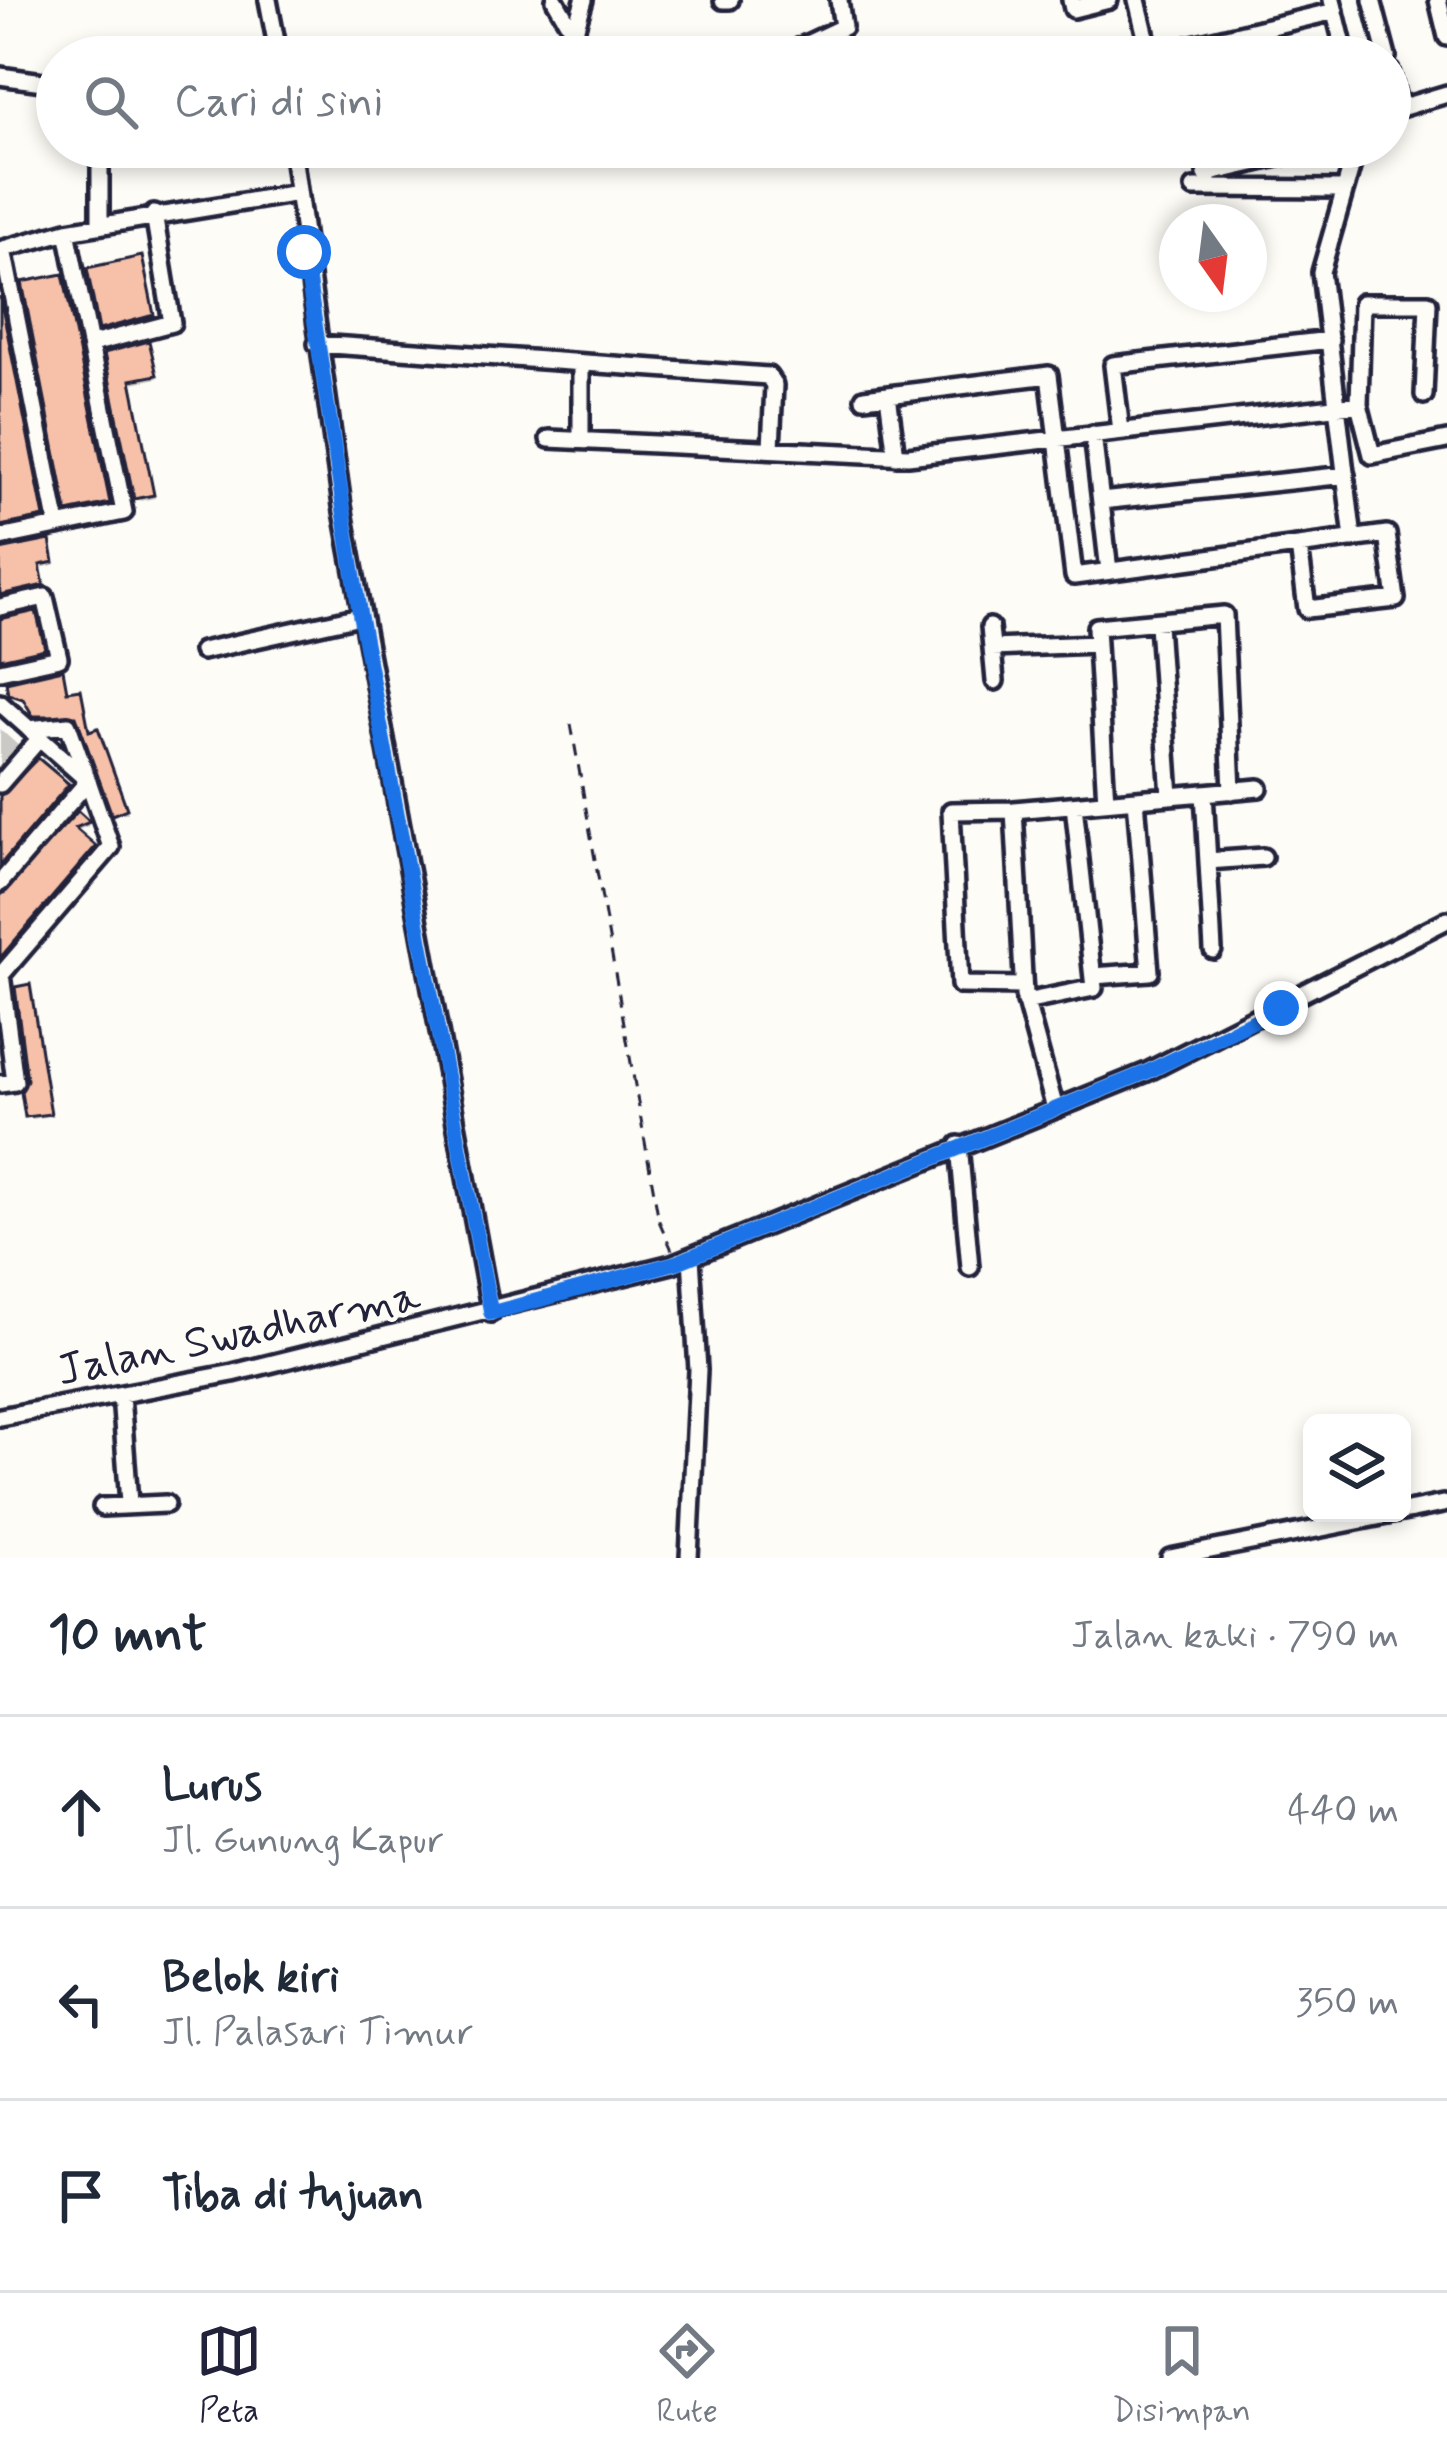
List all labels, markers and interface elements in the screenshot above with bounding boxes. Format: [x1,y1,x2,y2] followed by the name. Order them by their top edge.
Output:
[36,36,1411,168] search box
[78,69,144,135] icon: search
[174,73,383,132] text: Cari di sini
[1159,204,1267,312] north arrow
[277,225,331,279] route start
[1254,981,1308,1035] route end
[52,1267,426,1402] street label: Jalan Swadharma
[1303,1414,1411,1522] map controls
[1303,1414,1411,1522] button: layers
[48,1603,207,1669] text: 10 mnt
[1071,1611,1399,1662] text: Jalan kaki · 790 m
[162,1757,262,1816] text: Lurus
[48,1779,114,1845] icon: ahead
[1288,1786,1399,1837] text: 440 m
[162,1816,444,1867] text: Jl. Gunung Kapur
[162,1949,339,2008] text: Belok kiri
[48,1971,114,2037] icon: left
[1296,1978,1399,2029] text: 350 m
[162,2008,474,2059] text: Jl. Palasari Timur
[48,2163,114,2229] icon: arrive
[162,2166,424,2225] text: Tiba di tujuan
[196,2318,262,2434] tab: Peta
[654,2318,720,2434] tab: Rute
[1112,2318,1251,2434] tab: Disimpan

